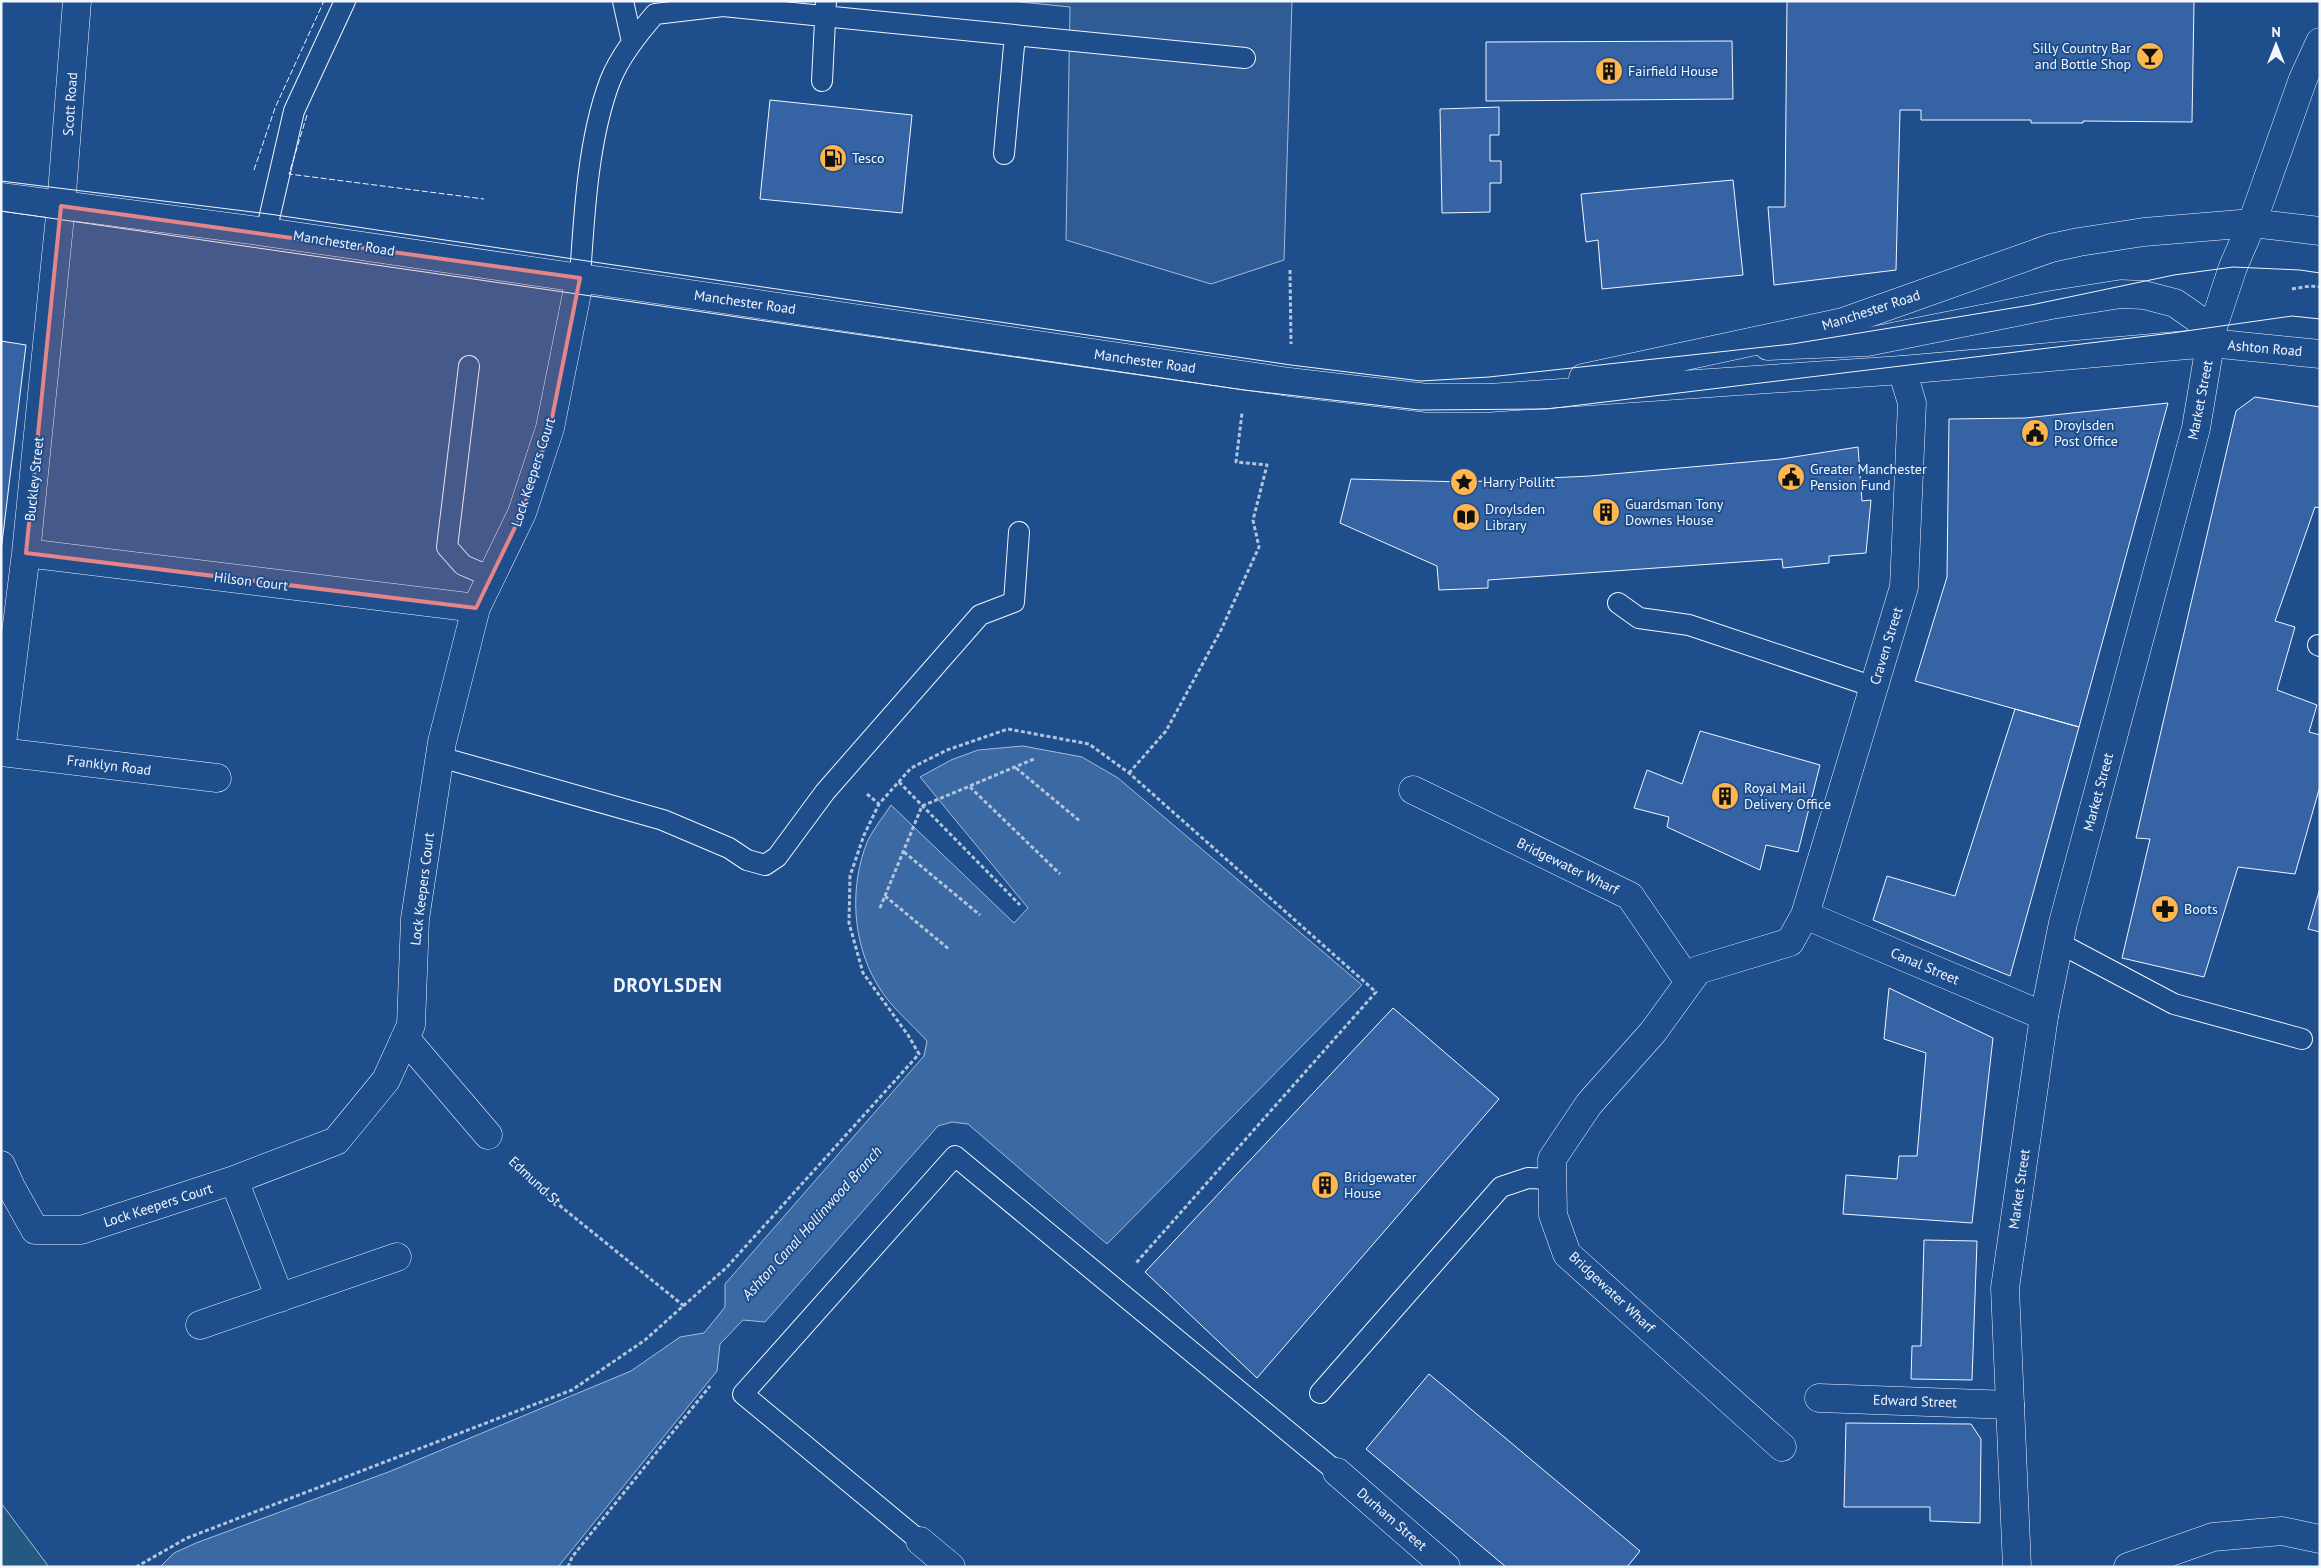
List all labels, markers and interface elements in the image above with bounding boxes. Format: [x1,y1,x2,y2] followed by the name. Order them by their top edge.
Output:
[2251,20,2301,70] north arrow
[2271,23,2281,41] text: N
[2033,39,2131,73] place label: Silly Country Bar and Bottle Shop
[2135,41,2165,71] bar icon: Silly Country Bar and Bottle Shop
[1594,56,1624,86] building icon: Fairfield House
[1628,62,1718,80] place label: Fairfield House
[59,72,81,136] street label: Scott Road
[818,143,848,173] fuel station icon: Tesco
[852,149,884,167] place label: Tesco
[292,226,396,260] street label: Manchester Road
[693,286,797,318] street label: Manchester Road
[1819,286,1923,334] street label: Manchester Road
[2227,336,2303,360] street label: Ashton Road
[1093,345,1197,377] street label: Manchester Road
[2183,358,2217,441] street label: Market Street
[507,415,559,529] street label: Lock Keepers Court
[2054,416,2118,450] place label: Droylsden Post Office
[2020,418,2050,448] public building icon: Droylsden Post Office
[21,435,47,522] street label: Buckley Street
[1810,460,1927,494] place label: Greater Manchester Pension Fund
[1776,462,1806,492] public building icon: Greater Manchester Pension Fund
[1449,467,1479,497] place icon: Harry Pollitt
[1483,473,1555,491] place label: Harry Pollitt
[1625,495,1724,529] place label: Guardsman Tony Downes House
[1591,497,1621,527] building icon: Guardsman Tony Downes House
[1485,500,1545,534] place label: Droylsden Library
[1451,502,1481,532] library icon: Droylsden Library
[213,568,289,595] street label: Hilson Court
[1866,605,1906,687] street label: Craven Street
[2079,750,2117,833] street label: Market Street
[66,751,152,779] street label: Franklyn Road
[1744,779,1831,813] place label: Royal Mail Delivery Office
[1710,781,1740,811] building icon: Royal Mail Delivery Office
[406,831,438,947] street label: Lock Keepers Court
[1514,834,1622,899] street label: Bridgewater Wharf
[2150,894,2180,924] pharmacy icon: Boots
[2184,900,2218,918] place label: Boots
[1888,943,1962,989] street label: Canal Street
[613,973,723,997] district label: DROYLSDEN
[737,1142,886,1304] water label: Ashton Canal Hollinwood Branch
[2004,1148,2034,1230] street label: Market Street
[505,1152,565,1210] street label: Edmund St
[1344,1168,1417,1202] place label: Bridgewater House
[1310,1170,1340,1200] building icon: Bridgewater House
[101,1179,215,1231] street label: Lock Keepers Court
[1565,1247,1659,1337] street label: Bridgewater Wharf
[1873,1391,1958,1411] street label: Edward Street
[1353,1484,1431,1554] street label: Durham Street

